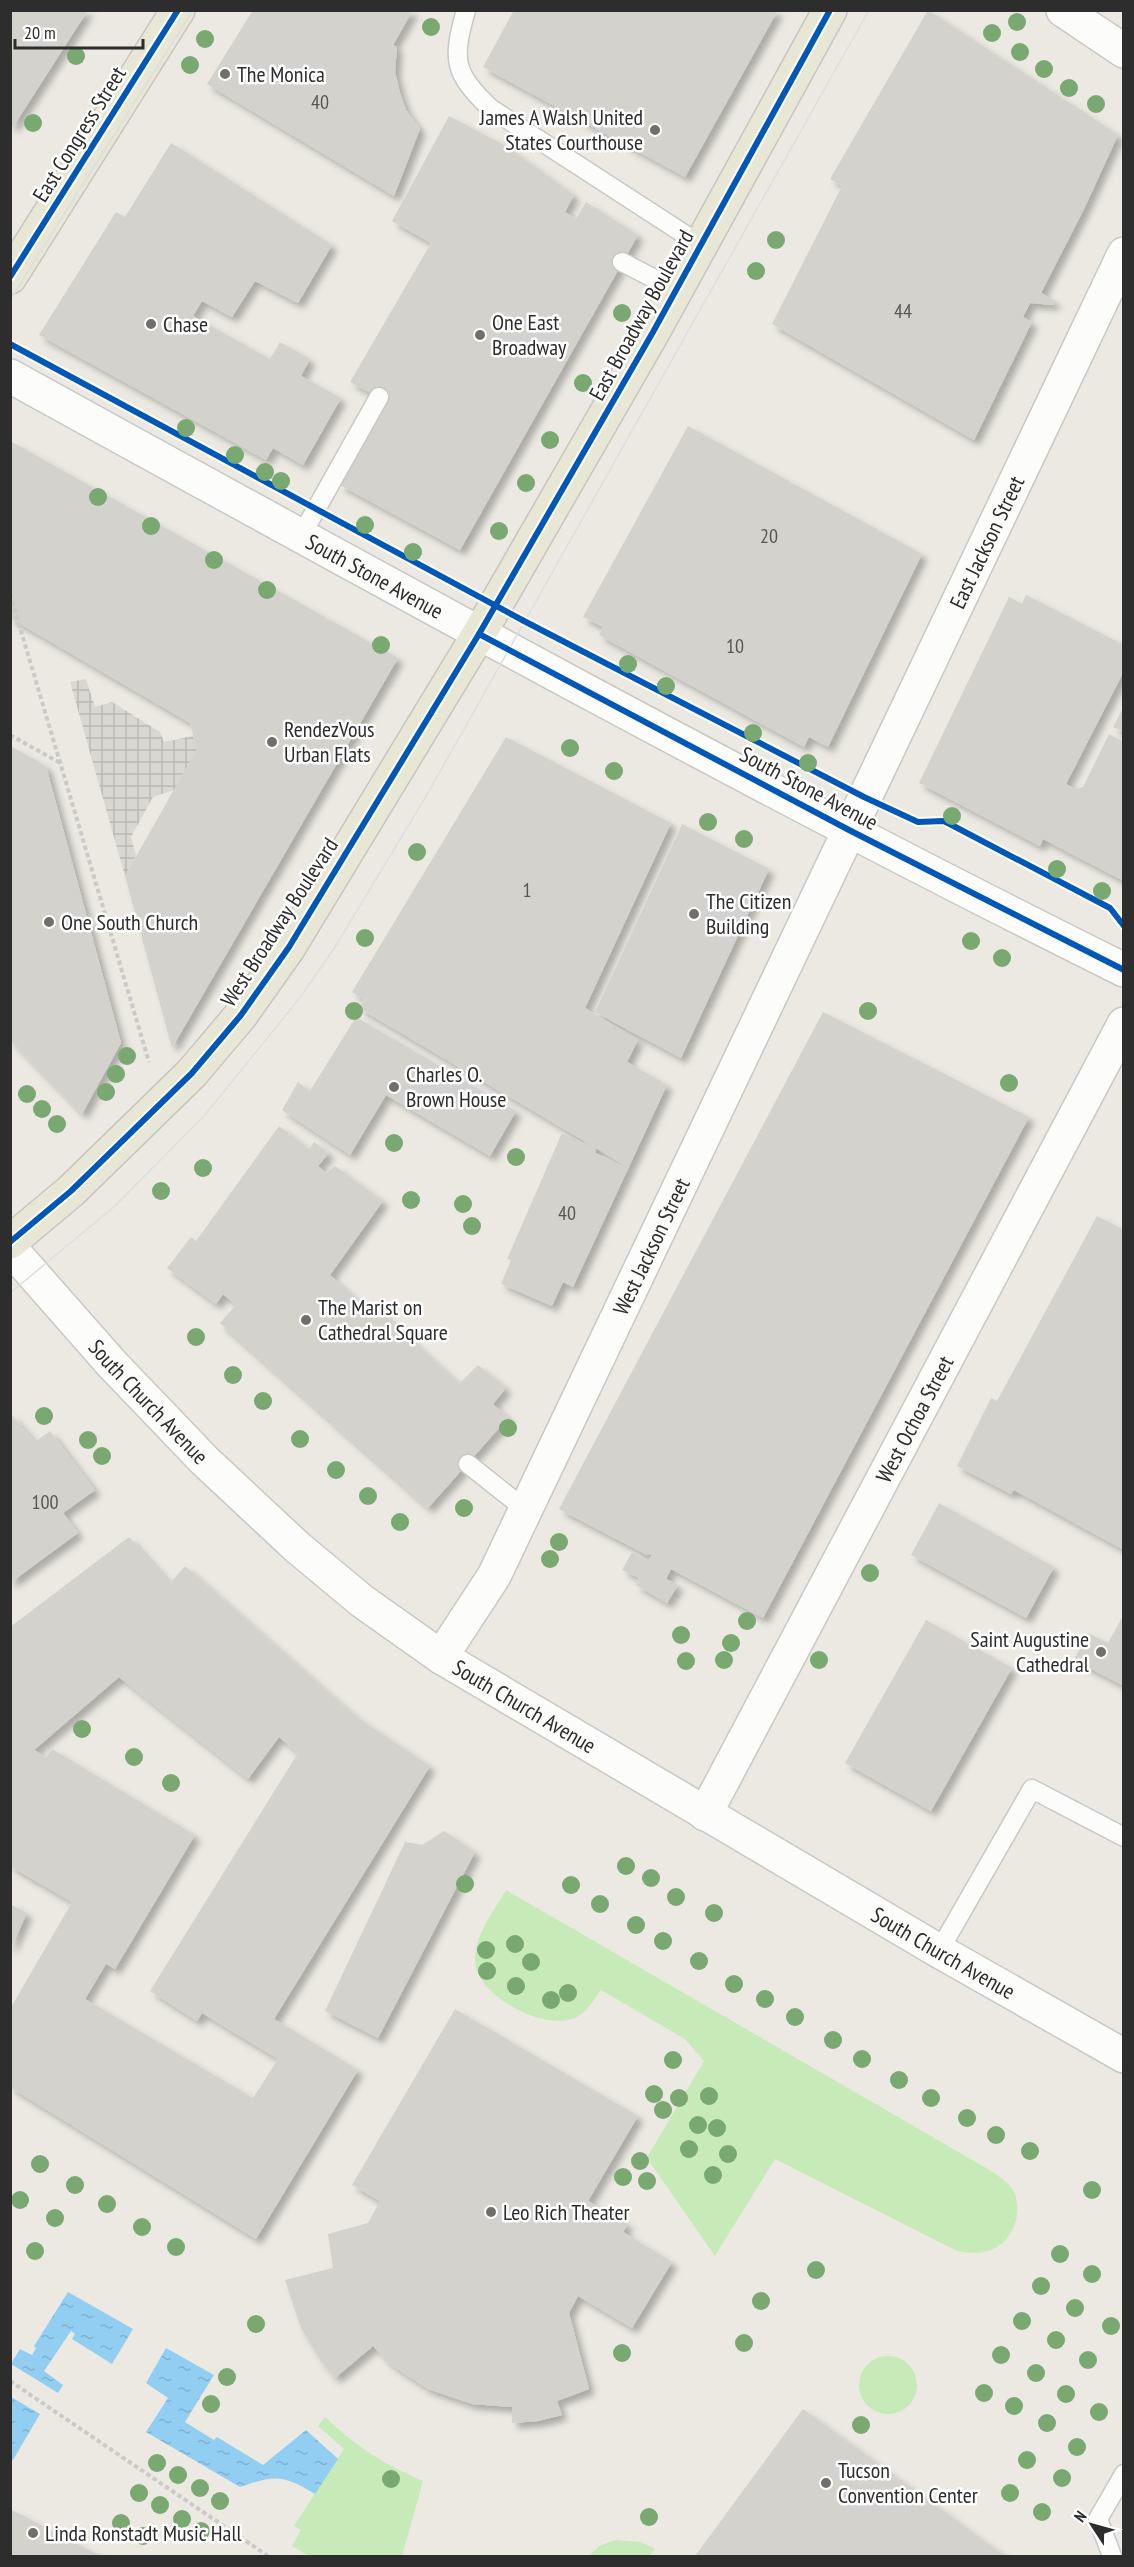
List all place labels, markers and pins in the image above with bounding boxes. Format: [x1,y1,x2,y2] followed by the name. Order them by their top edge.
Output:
[237,60,325,88] place label: The Monica
[218,67,232,81] marker: The Monica
[479,103,643,156] place label: James A Walsh United States Courthouse
[648,123,662,137] marker: James A Walsh United States Courthouse
[492,308,567,361] place label: One East Broadway
[163,310,208,338] place label: Chase
[144,317,158,331] marker: Chase
[473,328,487,342] marker: One East Broadway
[284,715,374,768] place label: RendezVous Urban Flats
[265,735,279,749] marker: RendezVous Urban Flats
[706,887,791,940] place label: The Citizen Building
[687,907,701,921] marker: The Citizen Building
[61,908,198,936] place label: One South Church
[42,915,56,929] marker: One South Church
[406,1060,506,1113] place label: Charles O. Brown House
[387,1080,401,1094] marker: Charles O. Brown House
[318,1293,448,1346] place label: The Marist on Cathedral Square
[299,1313,313,1327] marker: The Marist on Cathedral Square
[970,1625,1090,1678] place label: Saint Augustine Cathedral
[1094,1645,1108,1659] marker: Saint Augustine Cathedral
[503,2198,630,2226] place label: Leo Rich Theater
[484,2205,498,2219] marker: Leo Rich Theater
[838,2456,978,2509] place label: Tucson Convention Center
[819,2476,833,2490] marker: Tucson Convention Center
[45,2519,243,2547] place label: Linda Ronstadt Music Hall
[26,2526,40,2540] marker: Linda Ronstadt Music Hall

